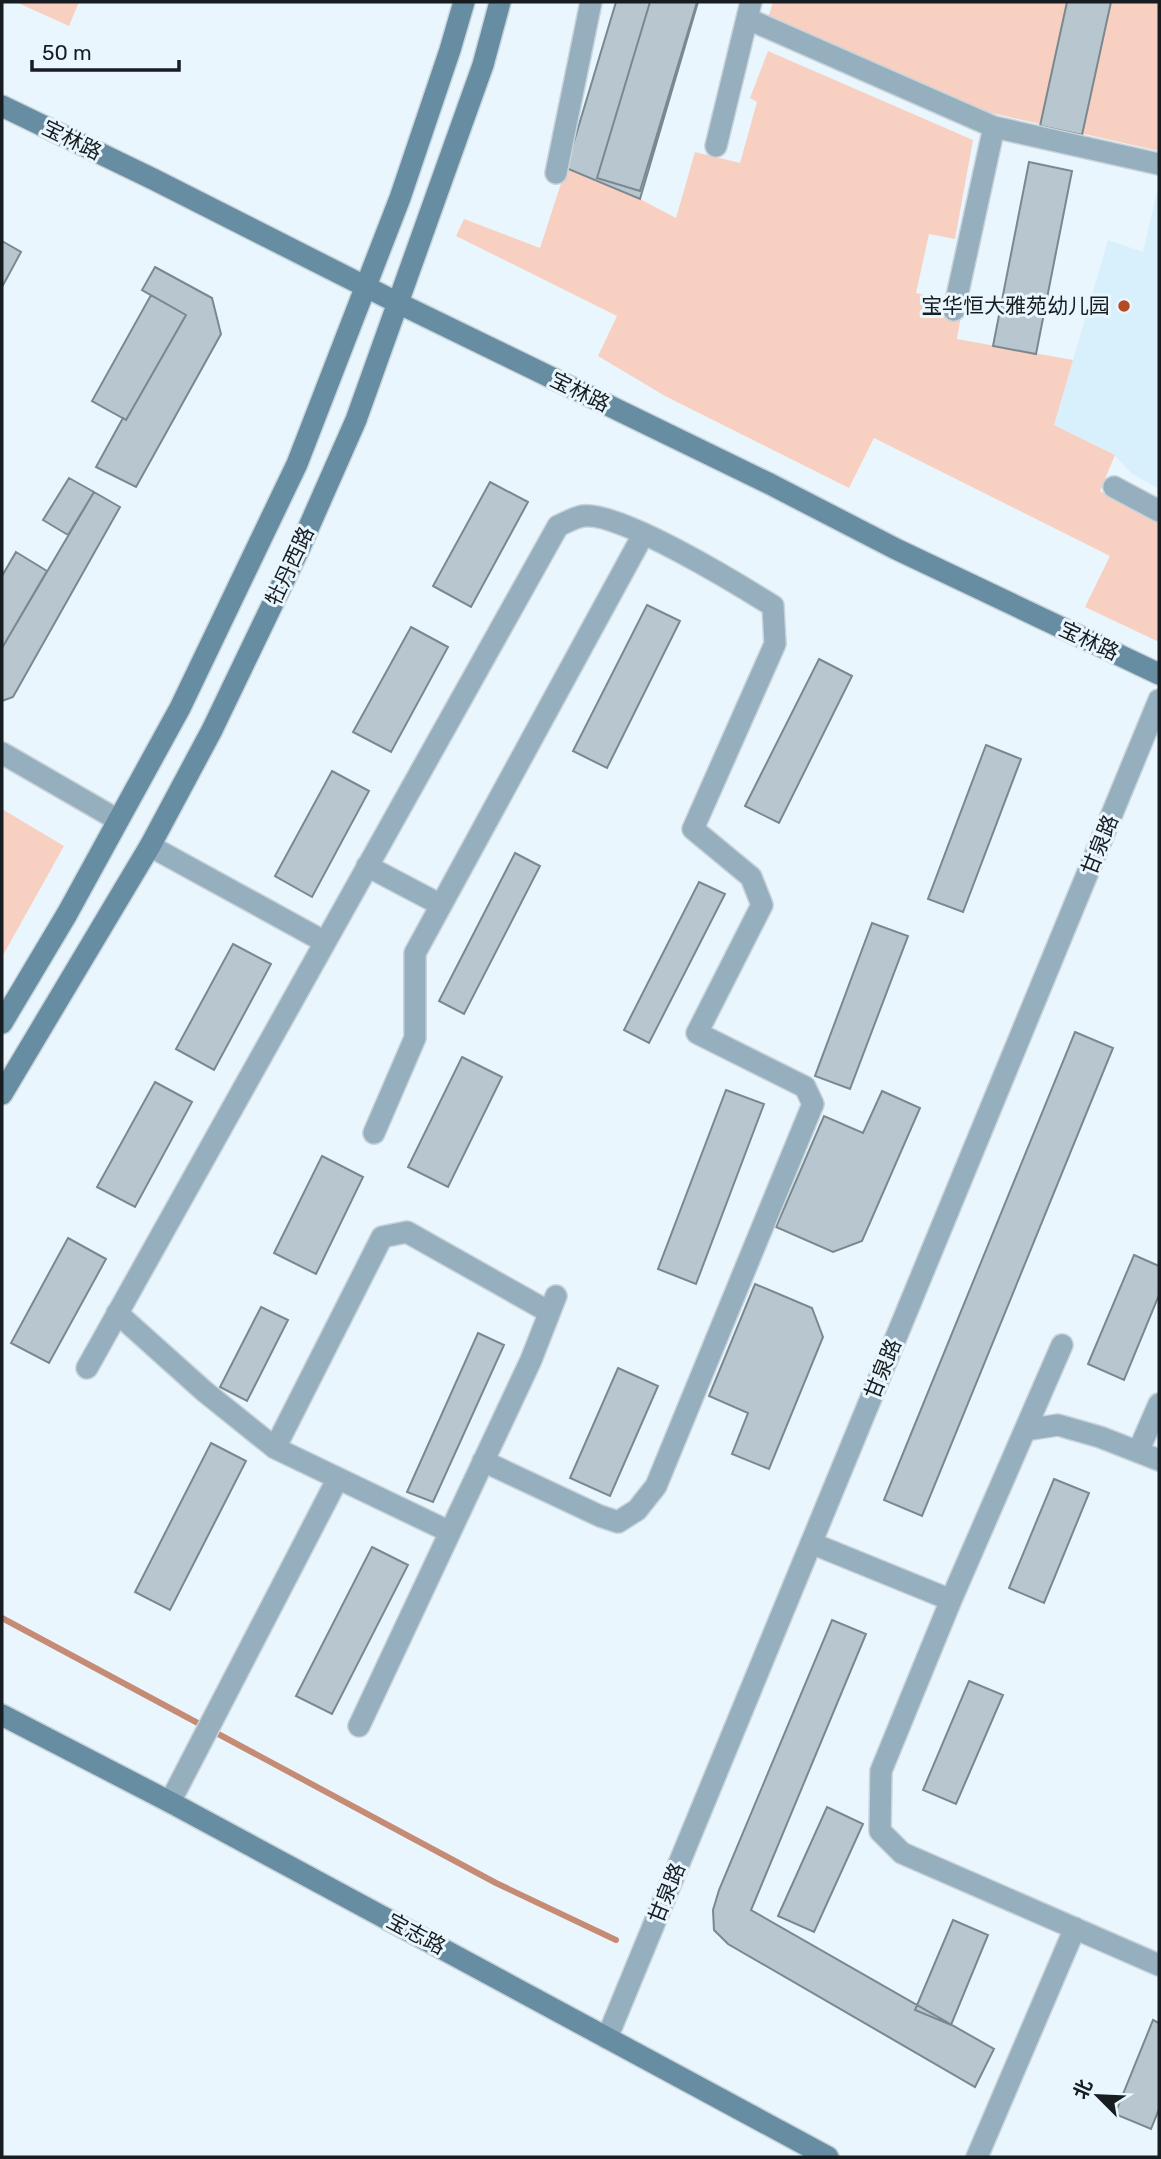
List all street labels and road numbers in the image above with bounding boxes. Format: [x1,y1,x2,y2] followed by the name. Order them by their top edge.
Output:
[38,115,106,165] street label: 宝林路
[546,367,614,417] street label: 宝林路
[260,522,319,609] street label: 牡丹西路
[1055,616,1123,665] street label: 宝林路
[1076,811,1123,879] street label: 甘泉路
[859,1335,906,1403] street label: 甘泉路
[643,1859,690,1927] street label: 甘泉路
[383,1908,450,1959] street label: 宝志路

